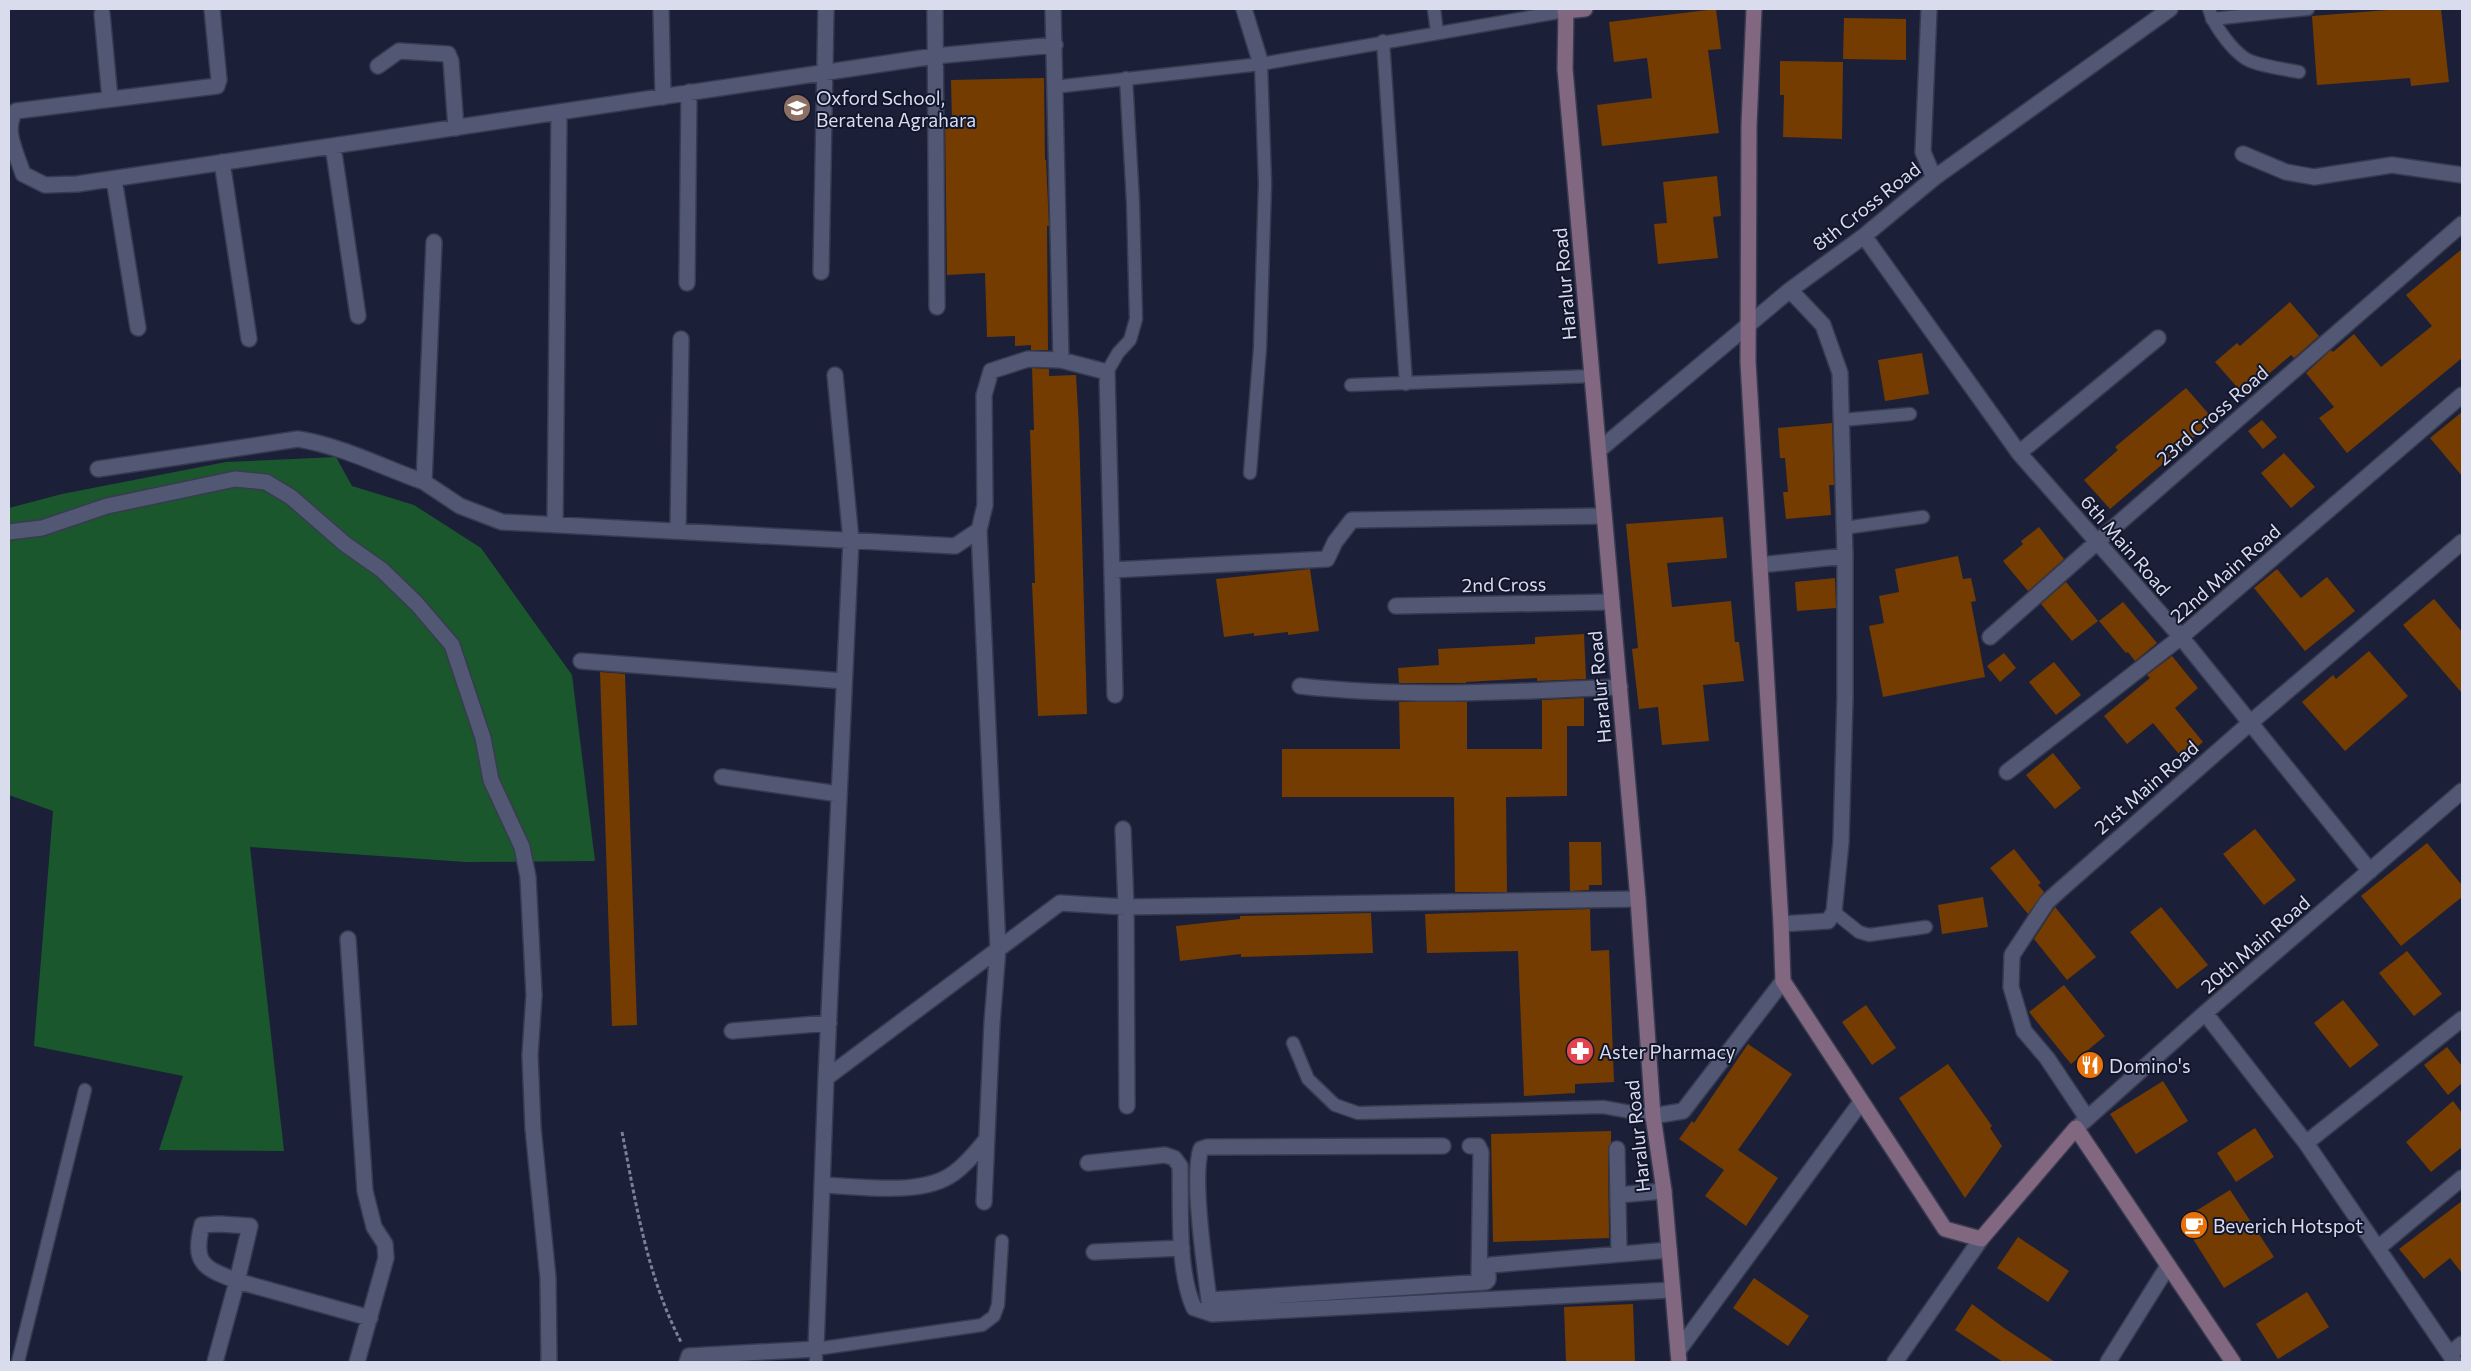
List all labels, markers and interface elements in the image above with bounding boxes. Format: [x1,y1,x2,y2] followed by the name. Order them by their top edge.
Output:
[816,86,976,131] place label: Oxford School, Beratena Agrahara
[782,93,812,123] school or university icon: Oxford School, Beratena Agrahara
[1807,157,1925,255] street label: 8th Cross Road
[1548,227,1580,341] street label: Haralur Road
[2152,360,2272,470] street label: 23rd Cross Road
[2076,490,2176,600] street label: 6th Main Road
[2165,519,2285,627] street label: 22nd Main Road
[1461,572,1547,596] street label: 2nd Cross
[1583,630,1615,744] street label: Haralur Road
[2089,736,2203,838] street label: 21st Main Road
[2196,890,2314,998] street label: 20th Main Road
[1565,1036,1595,1066] pharmacy icon: Aster Pharmacy
[1599,1040,1736,1063] place label: Aster Pharmacy
[2075,1050,2105,1080] restaurant icon: Domino's
[2109,1054,2191,1077] place label: Domino's
[1620,1079,1654,1193] street label: Haralur Road
[2179,1210,2209,1240] cafe icon: Beverich Hotspot
[2213,1214,2363,1237] place label: Beverich Hotspot

